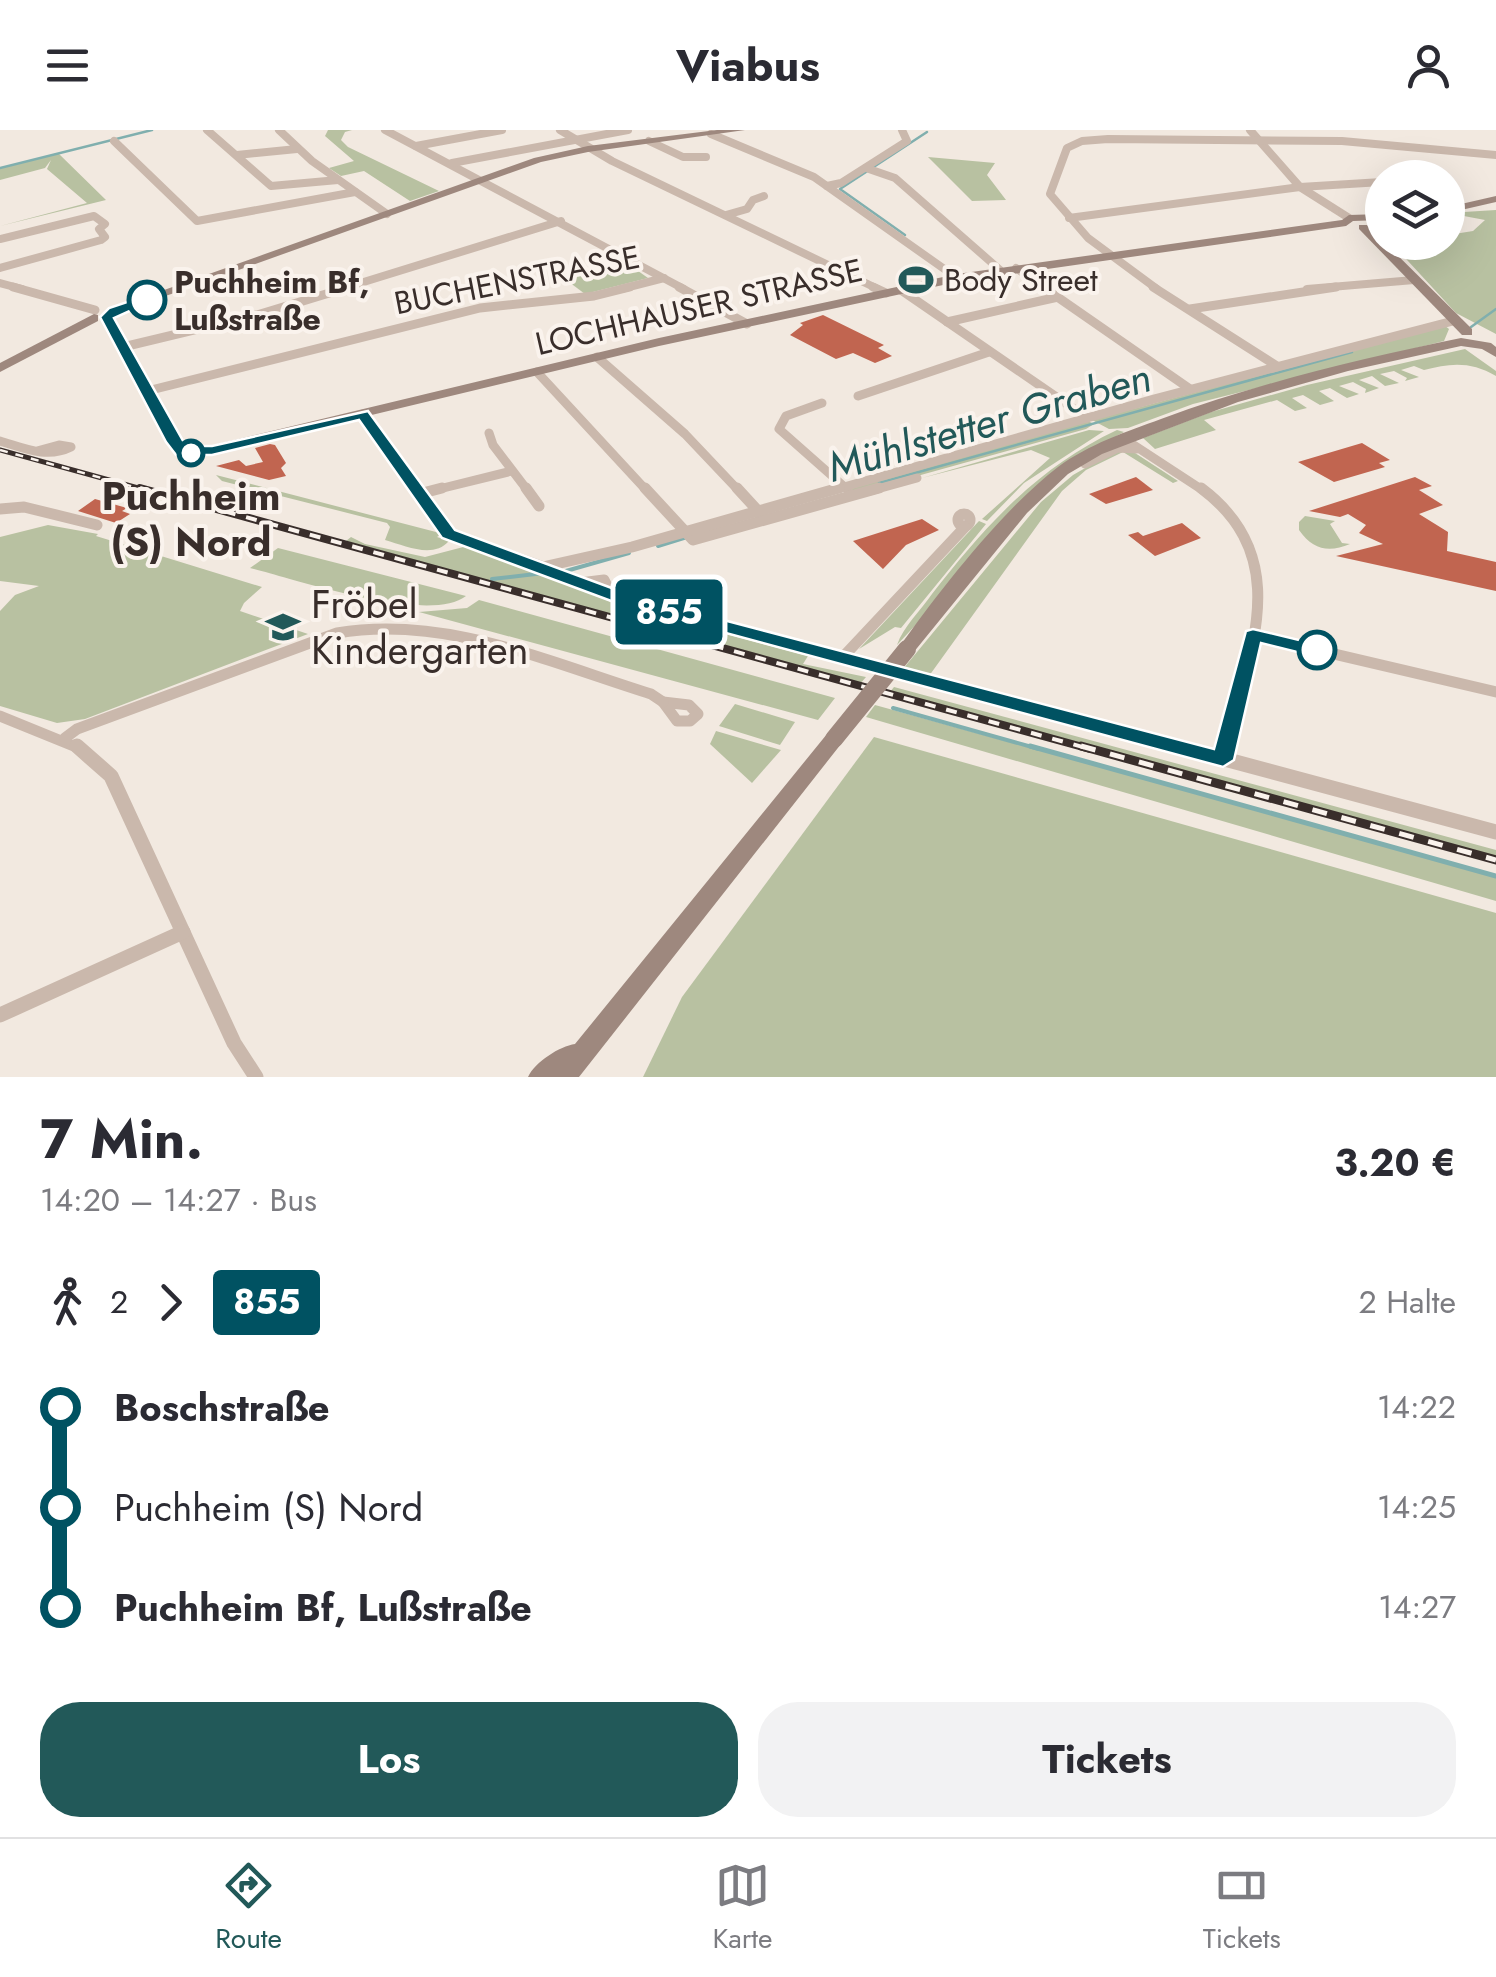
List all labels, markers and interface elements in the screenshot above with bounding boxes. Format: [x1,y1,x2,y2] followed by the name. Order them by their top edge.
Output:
[676,33,820,98] text: Viabus
[40,38,95,93] icon: menu
[1401,38,1456,93] icon: person
[1365,160,1465,260] map controls
[1365,160,1465,260] button: layers
[390,234,644,326] street label: BUCHENSTRASSE
[531,247,867,367] street label: LOCHHAUSER STRASSE
[944,257,1098,303] place label: Body Street
[174,259,370,342] place label: Puchheim Bf, Lußstraße
[897,261,935,299] sports icon: Body Street
[128,281,166,319] marker: Puchheim Bf, Lußstraße
[820,347,1158,497] water label: Mühlstetter Graben
[178,440,204,466] marker: Puchheim (S) Nord
[101,467,281,571] place label: Puchheim (S) Nord
[311,575,528,679] place label: Fröbel Kindergarten
[612,580,726,644] line badge: 855
[635,587,703,637] text: 855
[264,608,302,646] school or university icon: Fröbel Kindergarten
[1298,631,1336,669] unlabelled marker
[40,1099,203,1179] text: 7 Min.
[1334,1135,1456,1190] text: 3.20 €
[40,1177,317,1223] text: 14:20 – 14:27 · Bus
[40,1275,95,1330] icon: walk
[143,1275,198,1330] icon: forward
[233,1277,300,1327] text: 855
[110,1279,128,1325] text: 2
[1358,1279,1456,1325] text: 2 Halte
[114,1380,330,1435] text: Boschstraße
[1377,1384,1456,1430] text: 14:22
[114,1480,423,1535] text: Puchheim (S) Nord
[1377,1484,1456,1530] text: 14:25
[114,1580,532,1635] text: Puchheim Bf, Lußstraße
[1378,1584,1456,1630] text: 14:27
[40,1702,738,1817] button: Los
[758,1702,1456,1817] button: Tickets
[215,1858,282,1959] tab: Route
[712,1858,772,1959] tab: Karte
[1203,1858,1281,1959] tab: Tickets

